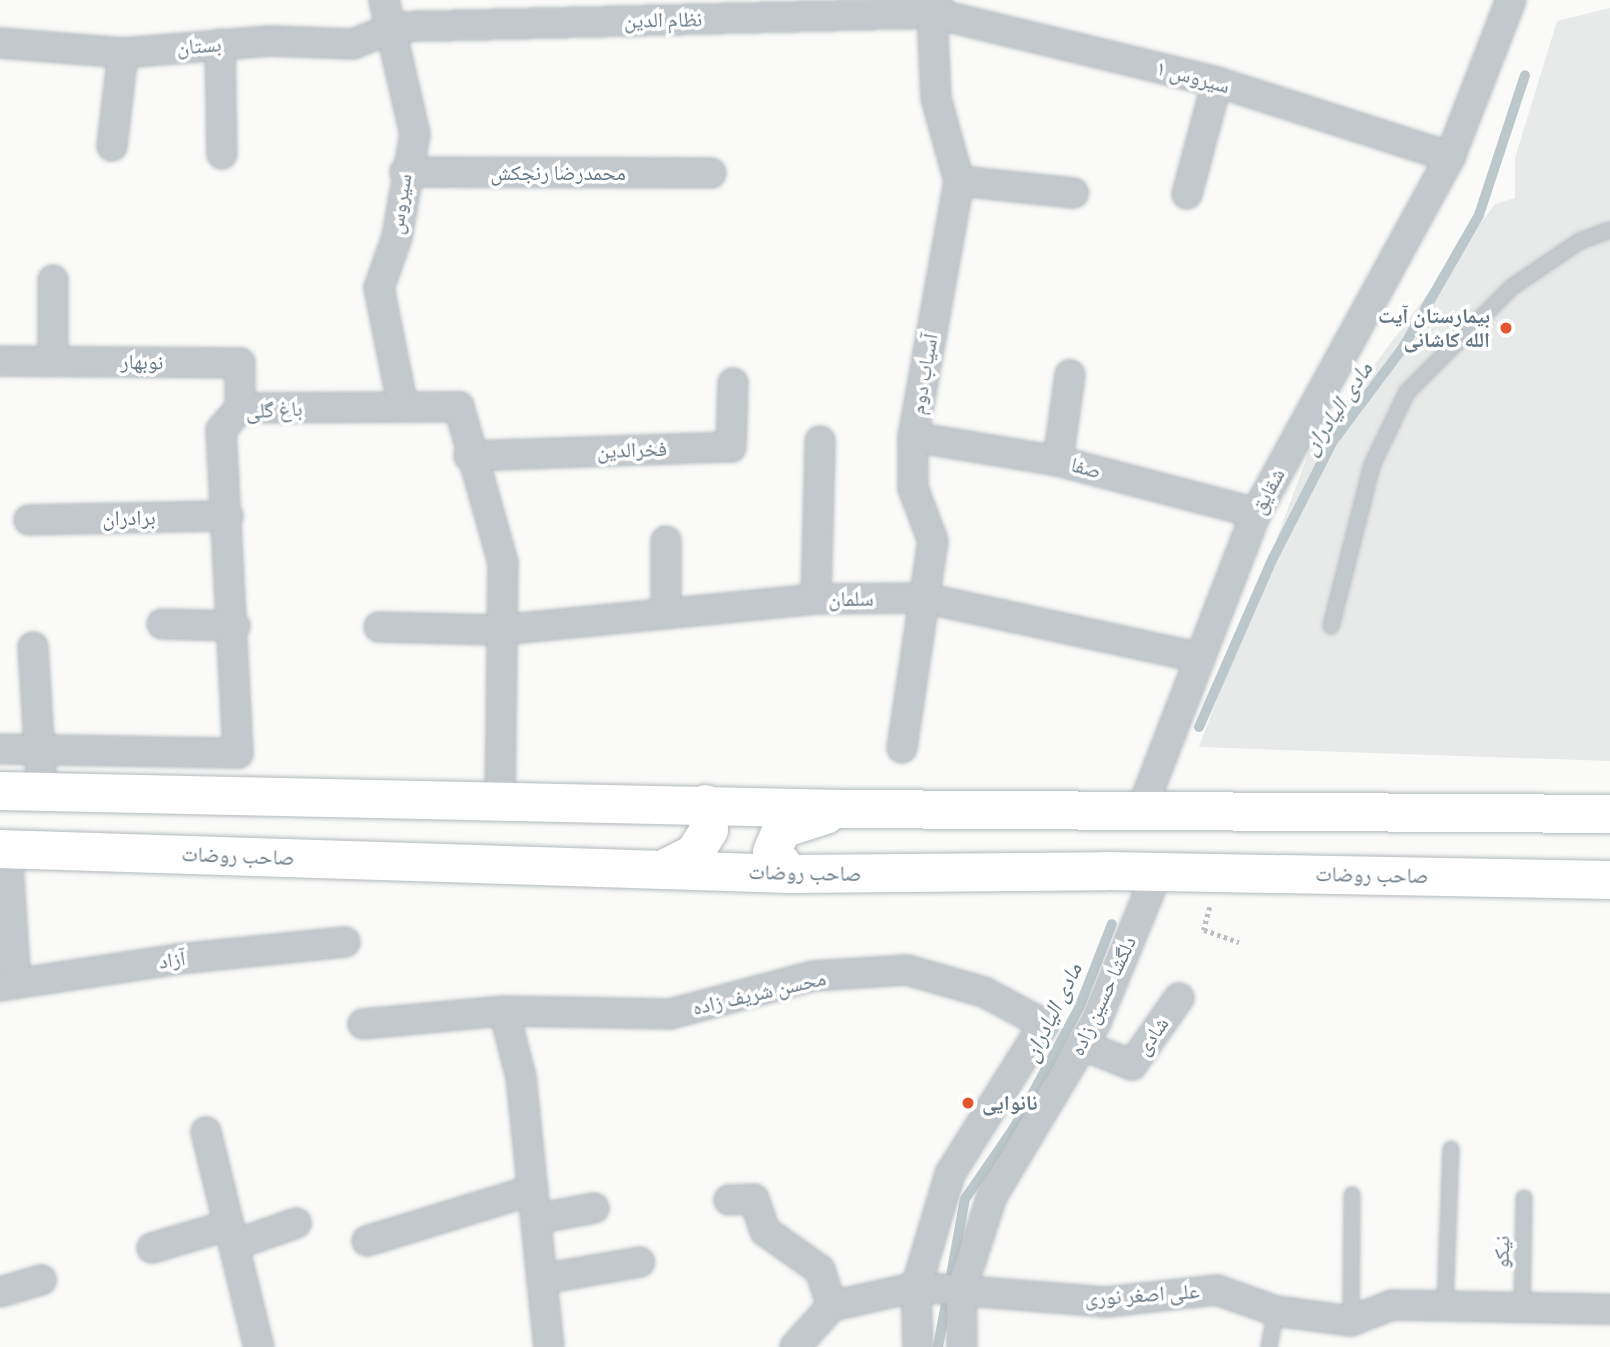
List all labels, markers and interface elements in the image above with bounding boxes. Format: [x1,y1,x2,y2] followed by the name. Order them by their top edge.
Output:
[624,7,702,33] street label: نظام الدین
[176,31,222,61] street label: بستان
[1153,55,1233,99] street label: سیروس ۱
[490,160,626,186] street label: محمدرضا رنجکش
[383,172,417,236] street label: سیروس
[1378,303,1490,353] place label: بیمارستان آیت الله کاشانی
[1496,318,1516,338] marker: بیمارستان آیت الله کاشانی
[905,332,943,416] street label: آسیاب دوم
[120,349,164,375] street label: نوبهار
[1296,356,1378,460] water label: مادی الیادران
[245,396,303,424] street label: باغ گلی
[596,436,668,464] street label: فخرالدین
[1068,452,1104,484] street label: صفا
[1246,464,1290,518] street label: شقایق
[102,505,156,531] street label: برادران
[828,586,874,612] street label: سلمان
[181,841,295,871] street label: صاحب روضات
[748,859,862,887] street label: صاحب روضات
[1315,861,1429,889] street label: صاحب روضات
[1064,932,1142,1060] street label: دلگشا حسین زاده
[157,946,187,974] street label: آزاد
[1016,958,1088,1066] water label: مادی الیادران
[690,965,828,1021] street label: محسن شریف زاده
[1130,1012,1174,1060] street label: شادی
[982,1090,1038,1116] place label: نانوایی
[960,1095,976,1111] marker: نانوایی
[1489,1235,1515,1269] street label: نیکو
[1084,1278,1200,1312] street label: علی اصغر نوری

